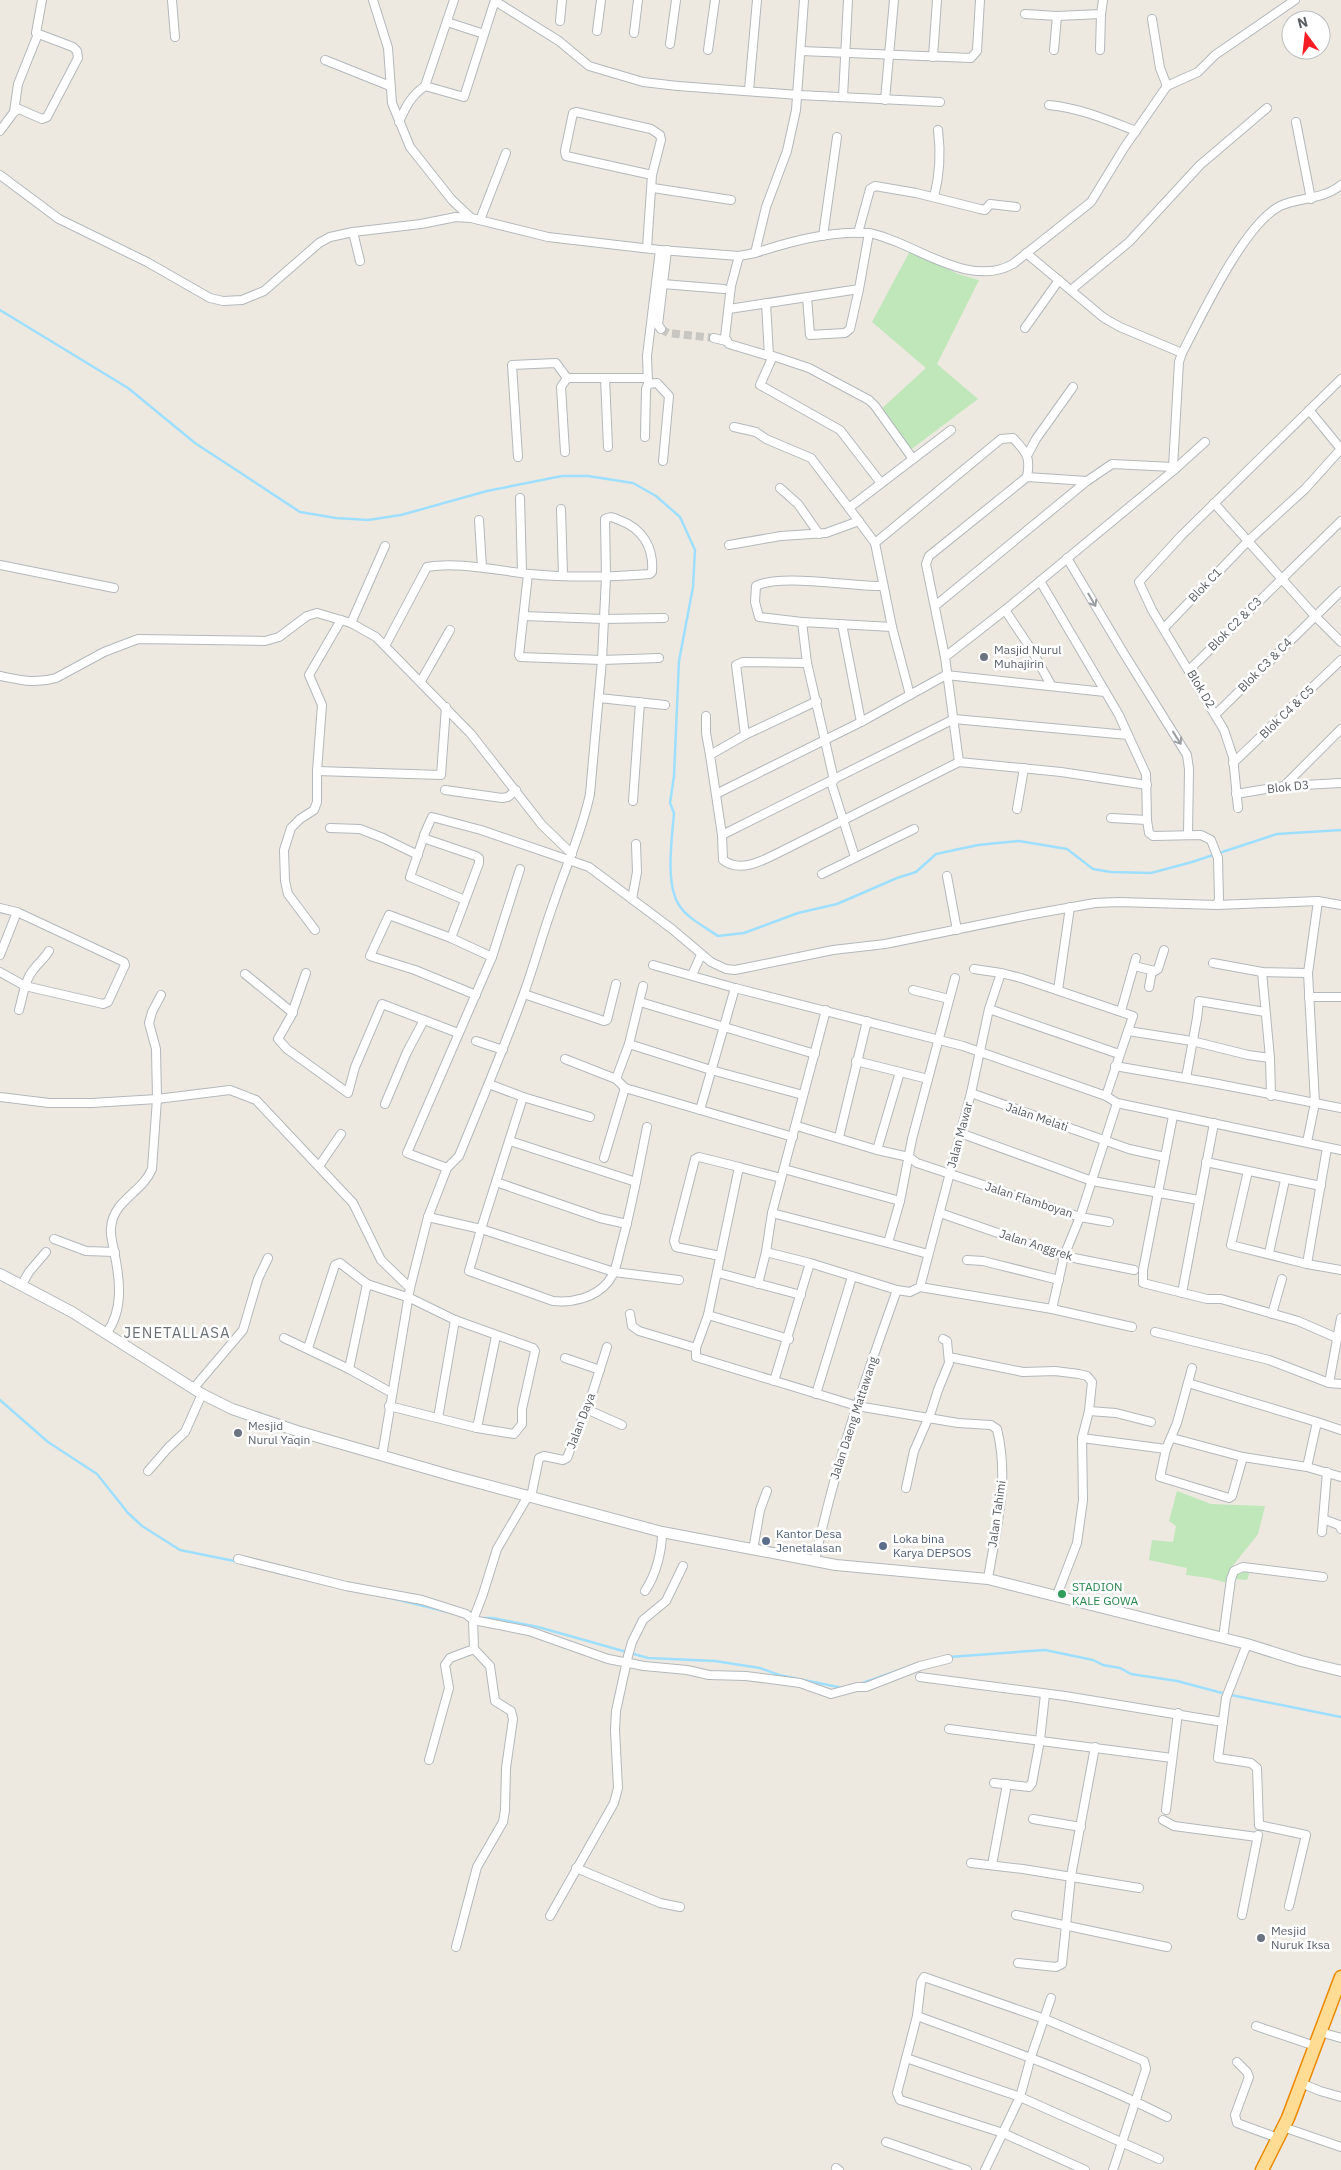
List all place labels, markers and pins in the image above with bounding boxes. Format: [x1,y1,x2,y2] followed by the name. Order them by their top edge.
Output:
[994,642,1062,671] place label: Masjid Nurul Muhajirin
[978,651,990,663] marker: Masjid Nurul Muhajirin
[248,1418,310,1447] place label: Mesjid Nurul Yaqin
[232,1427,244,1439] marker: Mesjid Nurul Yaqin
[776,1526,842,1555] place label: Kantor Desa Jenetalasan
[893,1531,971,1560] place label: Loka bina Karya DEPSOS
[760,1535,772,1547] marker: Kantor Desa Jenetalasan
[877,1540,889,1552] marker: Loka bina Karya DEPSOS
[1072,1579,1139,1608] place label: STADION KALE GOWA
[1056,1588,1068,1600] marker: STADION KALE GOWA
[1271,1923,1331,1952] place label: Mesjid Nuruk Iksa
[1255,1932,1267,1944] marker: Mesjid Nuruk Iksa

